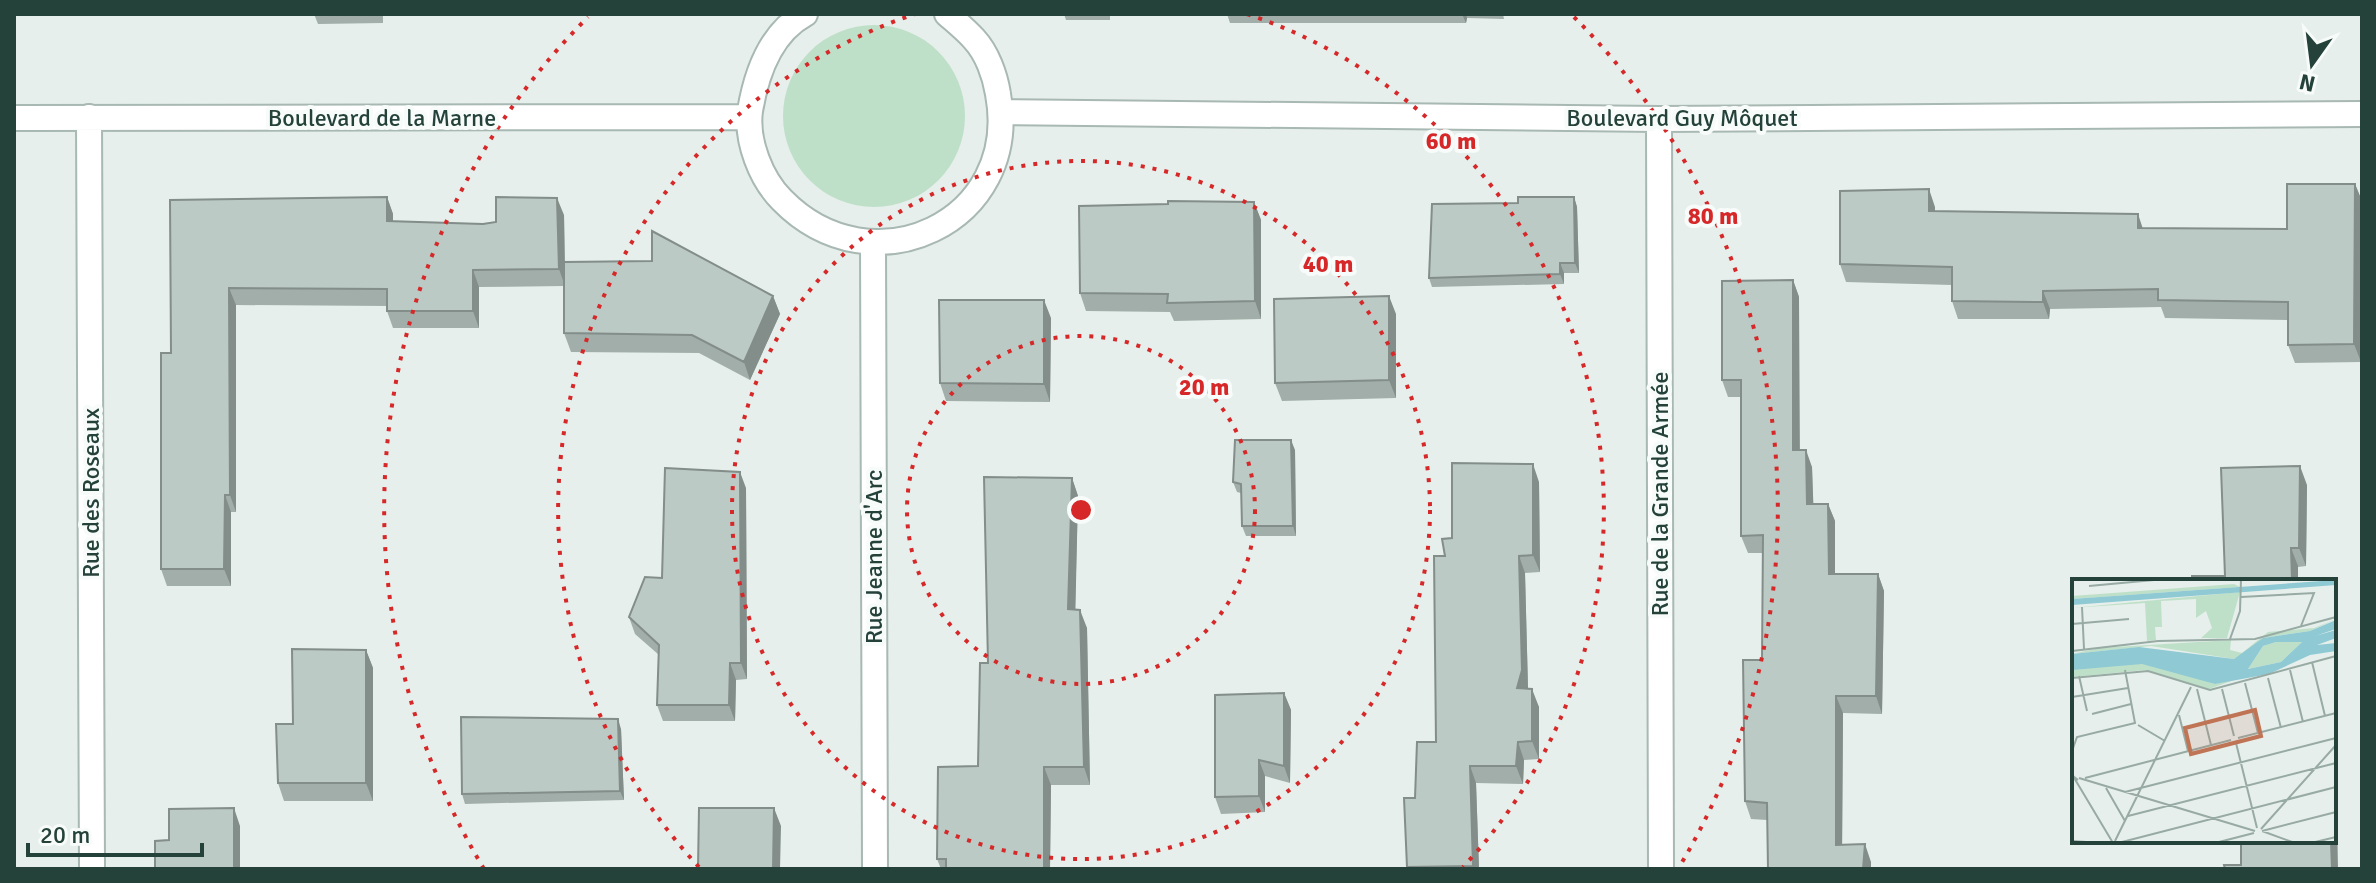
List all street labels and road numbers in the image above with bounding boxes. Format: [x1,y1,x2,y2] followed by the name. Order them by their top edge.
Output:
[268,103,496,133] street label: Boulevard de la Marne
[1566,103,1798,133] street label: Boulevard Guy Môquet
[1645,372,1675,616] street label: Rue de la Grande Armée
[76,408,106,578] street label: Rue des Roseaux
[859,470,889,644] street label: Rue Jeanne d'Arc

